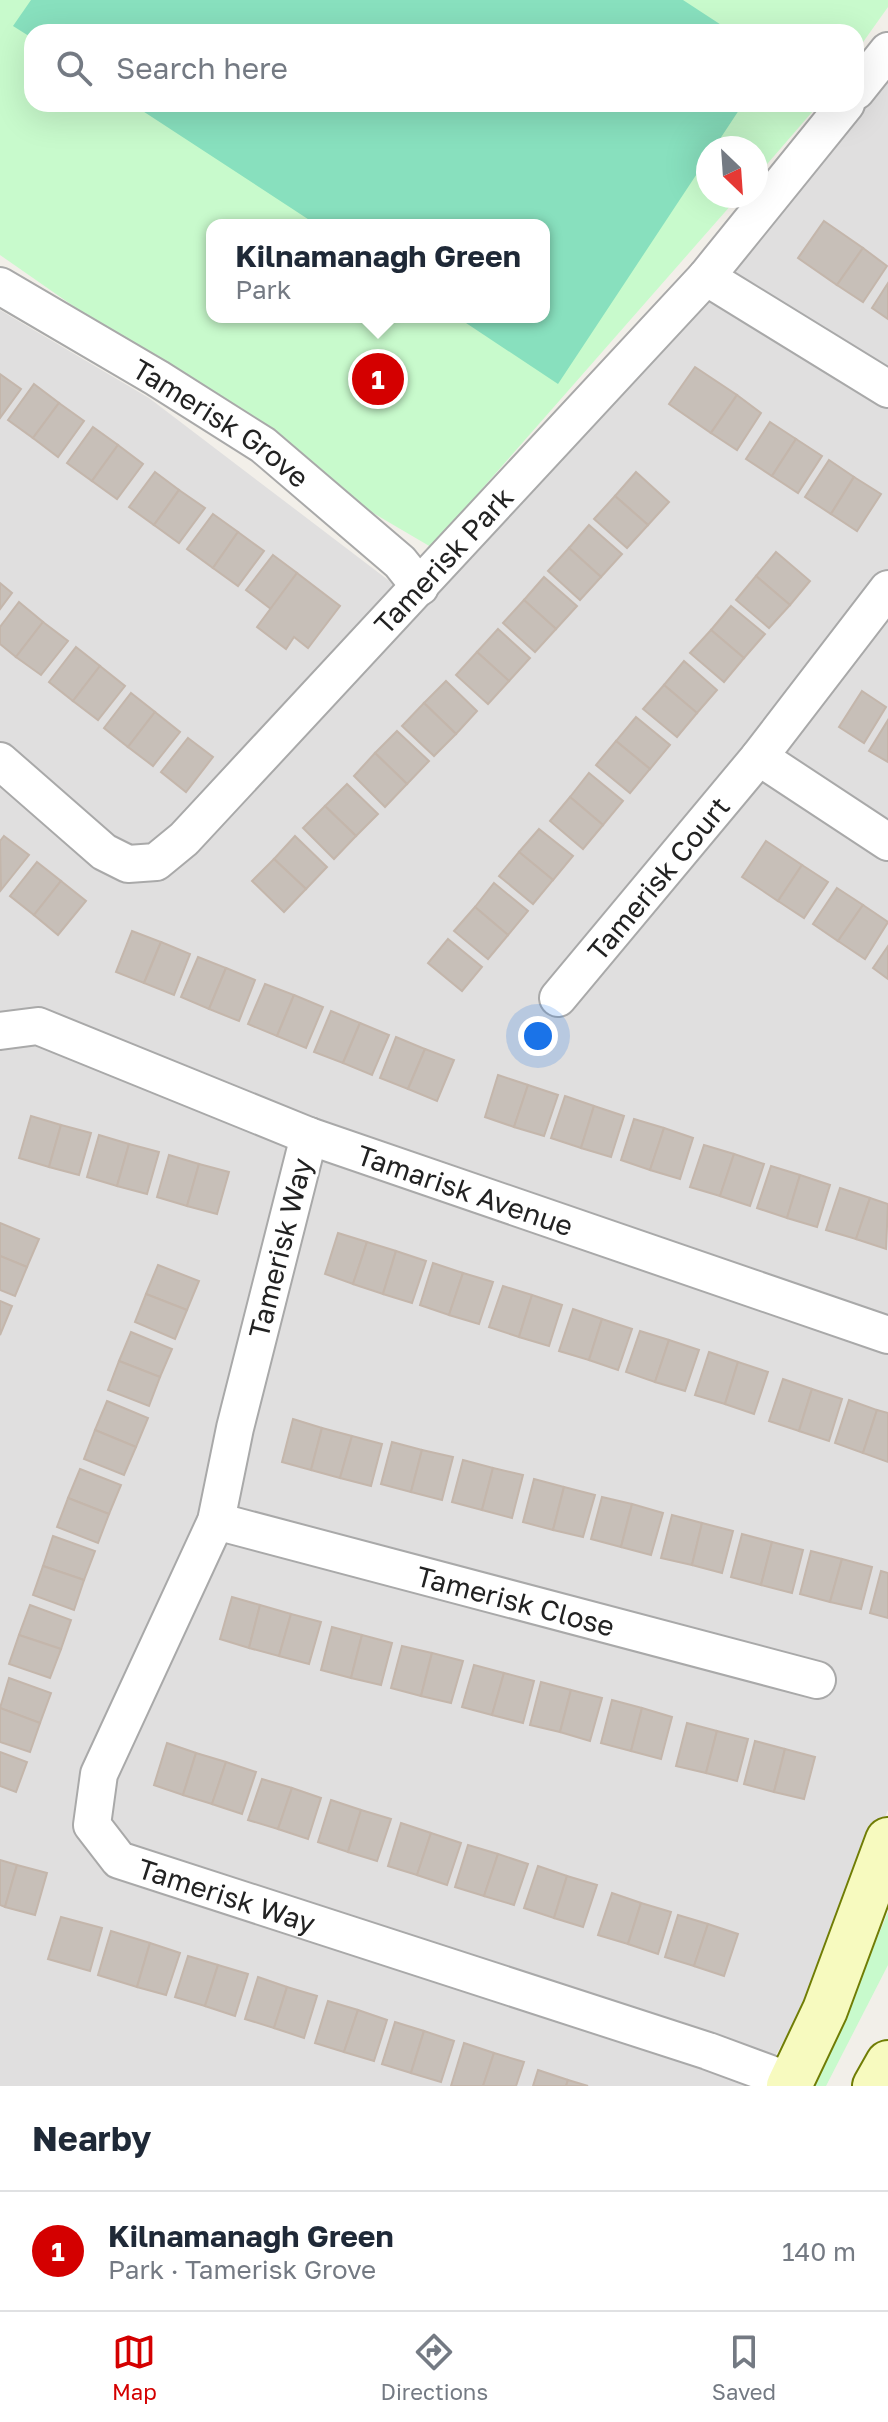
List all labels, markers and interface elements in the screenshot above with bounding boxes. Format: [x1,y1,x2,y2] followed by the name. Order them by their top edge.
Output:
[24,24,864,112] search box
[52,46,96,90] icon: search
[116,50,288,86] text: Search here
[696,136,768,208] north arrow
[206,219,550,323] popup
[235,238,521,274] text: Kilnamanagh Green
[235,274,291,305] text: Park
[352,349,404,409] pin: 1
[127,351,316,494] street label: Tamerisk Grove
[367,480,519,640] street label: Tamerisk Park
[580,790,736,967] street label: Tamerisk Court
[518,1016,558,1056] your location
[353,1137,578,1242] street label: Tamarisk Avenue
[242,1154,318,1341] street label: Tamerisk Way
[413,1558,618,1642] street label: Tamerisk Close
[134,1851,320,1939] street label: Tamerisk Way
[32,2118,152,2158] text: Nearby
[108,2218,394,2254] text: Kilnamanagh Green
[51,2236,65,2267] text: 1
[782,2236,856,2267] text: 140 m
[108,2254,376,2285] text: Park · Tamerisk Grove
[112,2330,157,2405] tab: Map
[381,2330,488,2405] tab: Directions
[712,2330,776,2405] tab: Saved

